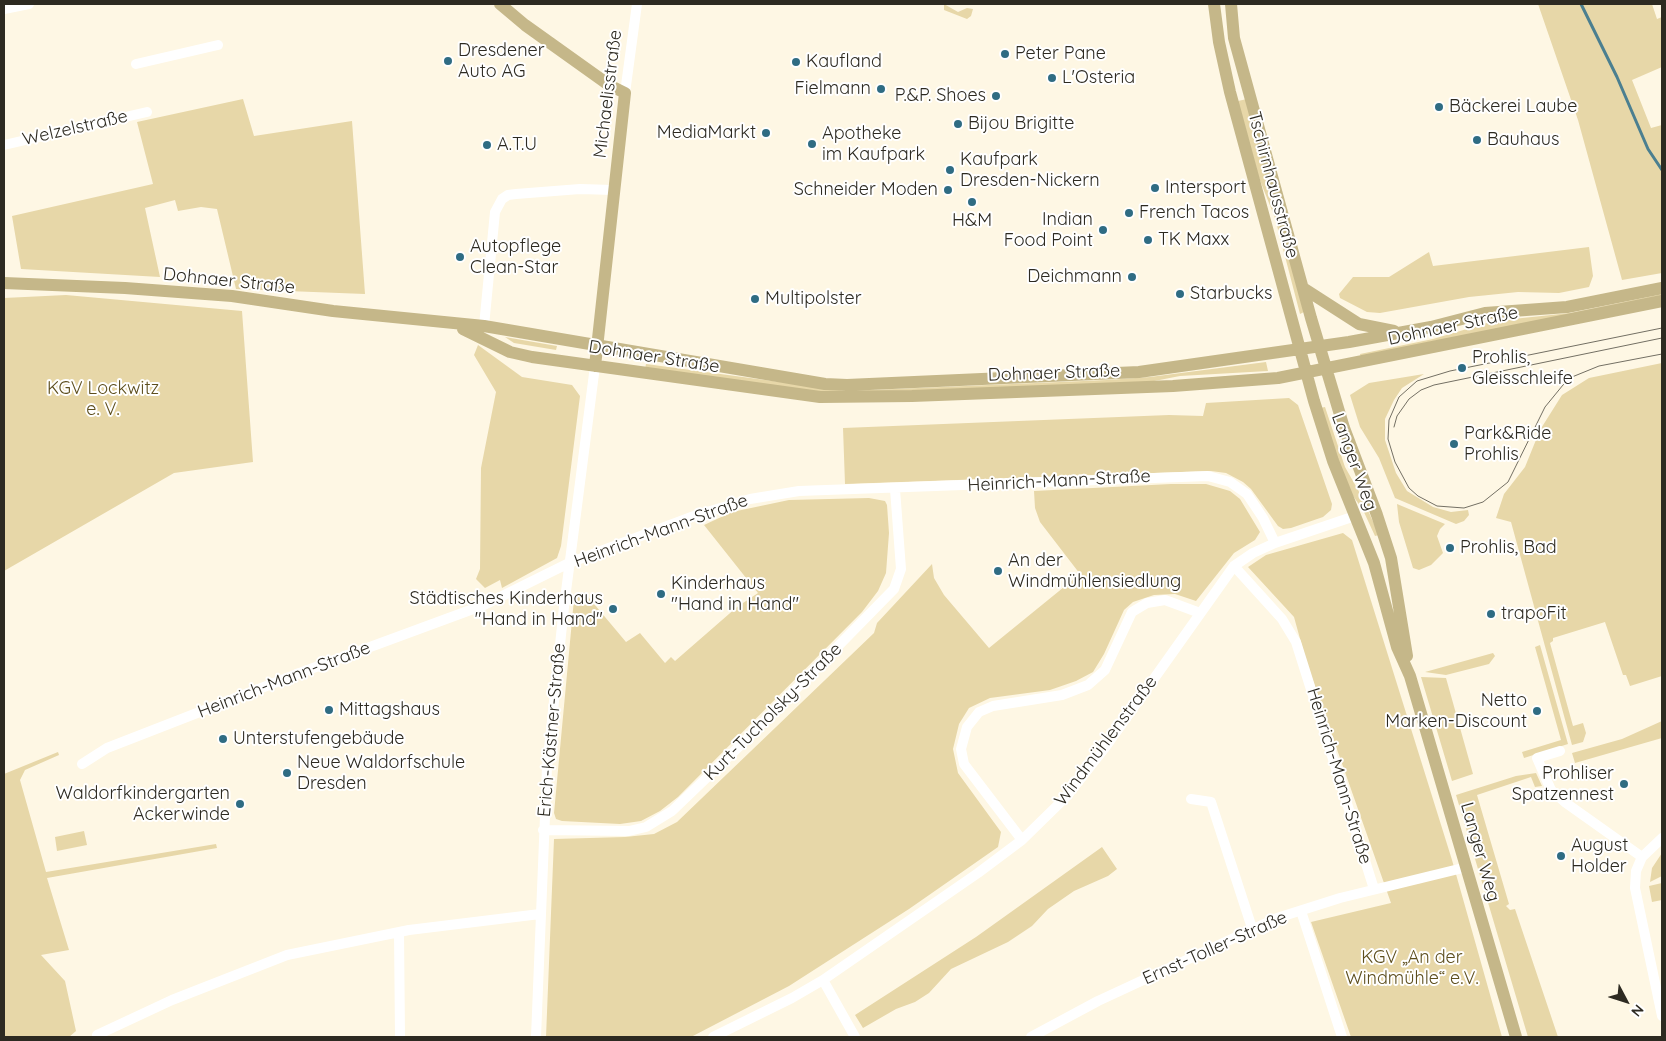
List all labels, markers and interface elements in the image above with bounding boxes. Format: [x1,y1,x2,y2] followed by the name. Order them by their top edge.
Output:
[589,29,627,159] street label: Michaelisstraße
[458,40,545,82] place label: Dresdener Auto AG
[1015,43,1106,65] place label: Peter Pane
[999,48,1011,60] marker: Peter Pane
[806,51,882,73] place label: Kaufland
[442,55,454,67] marker: Dresdener Auto AG
[790,56,802,68] marker: Kaufland
[1062,67,1135,89] place label: L'Osteria
[1046,72,1058,84] marker: L'Osteria
[795,78,871,100] place label: Fielmann
[875,83,887,95] marker: Fielmann
[895,85,986,107] place label: P.&P. Shoes
[990,90,1002,102] marker: P.&P. Shoes
[1449,96,1577,118] place label: Bäckerei Laube
[1433,101,1445,113] marker: Bäckerei Laube
[20,105,130,151] street label: Welzelstraße
[1243,109,1303,261] street label: Tschirnhausstraße
[968,113,1074,135] place label: Bijou Brigitte
[952,118,964,130] marker: Bijou Brigitte
[657,122,756,144] place label: MediaMarkt
[822,123,925,166] place label: Apotheke im Kaufpark
[760,127,772,139] marker: MediaMarkt
[1487,129,1559,151] place label: Bauhaus
[497,134,537,156] place label: A.T.U
[1471,134,1483,146] marker: Bauhaus
[806,138,818,150] marker: Apotheke im Kaufpark
[481,139,493,151] marker: A.T.U
[960,149,1100,192] place label: Kaufpark Dresden-Nickern
[944,164,956,176] marker: Kaufpark Dresden-Nickern
[1165,177,1246,199] place label: Intersport
[794,179,938,201] place label: Schneider Moden
[1149,182,1161,194] marker: Intersport
[942,184,954,196] marker: Schneider Moden
[966,196,978,208] marker: H&M
[1139,202,1249,224] place label: French Tacos
[1123,207,1135,219] marker: French Tacos
[1004,209,1093,252] place label: Indian Food Point
[952,210,992,232] place label: H&M
[1097,224,1109,236] marker: Indian Food Point
[1158,229,1229,251] place label: TK Maxx
[1142,234,1154,246] marker: TK Maxx
[470,236,561,278] place label: Autopflege Clean-Star
[454,251,466,263] marker: Autopflege Clean-Star
[162,263,296,299] street label: Dohnaer Straße
[1027,266,1122,288] place label: Deichmann
[1126,271,1138,283] marker: Deichmann
[1190,283,1273,305] place label: Starbucks
[765,288,862,310] place label: Multipolster
[1174,288,1186,300] marker: Starbucks
[749,293,761,305] marker: Multipolster
[1386,302,1520,350] street label: Dohnaer Straße
[587,336,721,378] street label: Dohnaer Straße
[1472,347,1573,389] place label: Prohlis, Gleisschleife
[987,360,1121,386] street label: Dohnaer Straße
[1456,362,1468,374] marker: Prohlis, Gleisschleife
[47,378,159,420] park label: KGV Lockwitz e. V.
[1326,410,1382,514] street label: Langer Weg
[1464,423,1551,466] place label: Park&Ride Prohlis
[1448,438,1460,450] marker: Park&Ride Prohlis
[967,465,1151,497] street label: Heinrich-Mann-Straße
[571,490,751,572] street label: Heinrich-Mann-Straße
[1460,537,1557,559] place label: Prohlis, Bad
[1444,542,1456,554] marker: Prohlis, Bad
[1008,550,1181,592] place label: An der Windmühlensiedlung
[992,565,1004,577] marker: An der Windmühlensiedlung
[671,573,799,616] place label: Kinderhaus "Hand in Hand"
[409,588,603,630] place label: Städtisches Kinderhaus "Hand in Hand"
[655,588,667,600] marker: Kinderhaus "Hand in Hand"
[607,603,619,615] marker: Städtisches Kinderhaus "Hand in Hand"
[1501,603,1567,625] place label: trapoFit
[1485,608,1497,620] marker: trapoFit
[195,637,373,723] street label: Heinrich-Mann-Straße
[700,639,846,785] street label: Kurt-Tucholsky-Straße
[534,642,570,818] street label: Erich-Kästner-Straße
[1050,672,1162,810] street label: Windmühlenstraße
[1302,685,1376,867] street label: Heinrich-Mann-Straße
[1385,690,1527,732] place label: Netto Marken-Discount
[339,699,440,721] place label: Mittagshaus
[323,704,335,716] marker: Mittagshaus
[1531,705,1543,717] marker: Netto Marken-Discount
[233,728,405,750] place label: Unterstufengebäude
[217,733,229,745] marker: Unterstufengebäude
[297,752,465,794] place label: Neue Waldorfschule Dresden
[1512,763,1614,806] place label: Prohliser Spatzennest
[281,767,293,779] marker: Neue Waldorfschule Dresden
[1618,778,1630,790] marker: Prohliser Spatzennest
[56,783,230,826] place label: Waldorfkindergarten Ackerwinde
[234,798,246,810] marker: Waldorfkindergarten Ackerwinde
[1456,800,1504,904] street label: Langer Weg
[1571,835,1628,878] place label: August Holder
[1555,850,1567,862] marker: August Holder
[1139,906,1291,990] street label: Ernst-Toller-Straße
[1345,947,1479,990] park label: KGV „An der Windmühle“ e.V.
[1601,976,1651,1026] north arrow
[1627,1001,1648,1020] text: N

